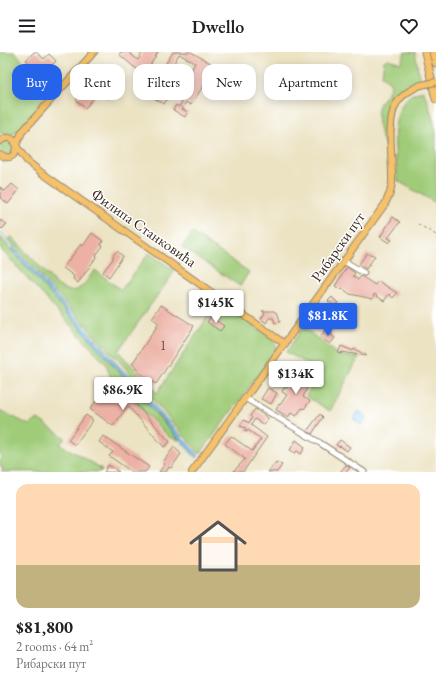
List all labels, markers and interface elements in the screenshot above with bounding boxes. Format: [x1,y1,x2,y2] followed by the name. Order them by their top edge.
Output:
[16,15,38,37] icon: menu
[192,15,244,38] text: Dwello
[398,15,420,37] icon: heart
[12,64,62,100] chip: Buy
[70,64,125,100] chip: Rent
[133,64,194,100] chip: Filters
[202,64,256,100] chip: New
[264,64,352,100] chip: Apartment
[88,184,201,271] street label: Филипа Станковића
[307,208,369,285] street label: Рибарски пут
[188,290,244,324] pin: $145K
[198,294,234,311] text: $145K
[295,303,361,337] pin: $81.8K
[308,307,348,324] text: $81.8K
[160,337,166,354] house number: 1
[268,361,324,395] pin: $134K
[278,365,314,382] text: $134K
[90,377,156,411] pin: $86.9K
[103,381,143,398] text: $86.9K
[182,510,254,582] icon: home
[16,616,73,638] text: $81,800
[16,638,93,655] text: 2 rooms · 64 m²
[16,655,86,672] text: Рибарски пут

